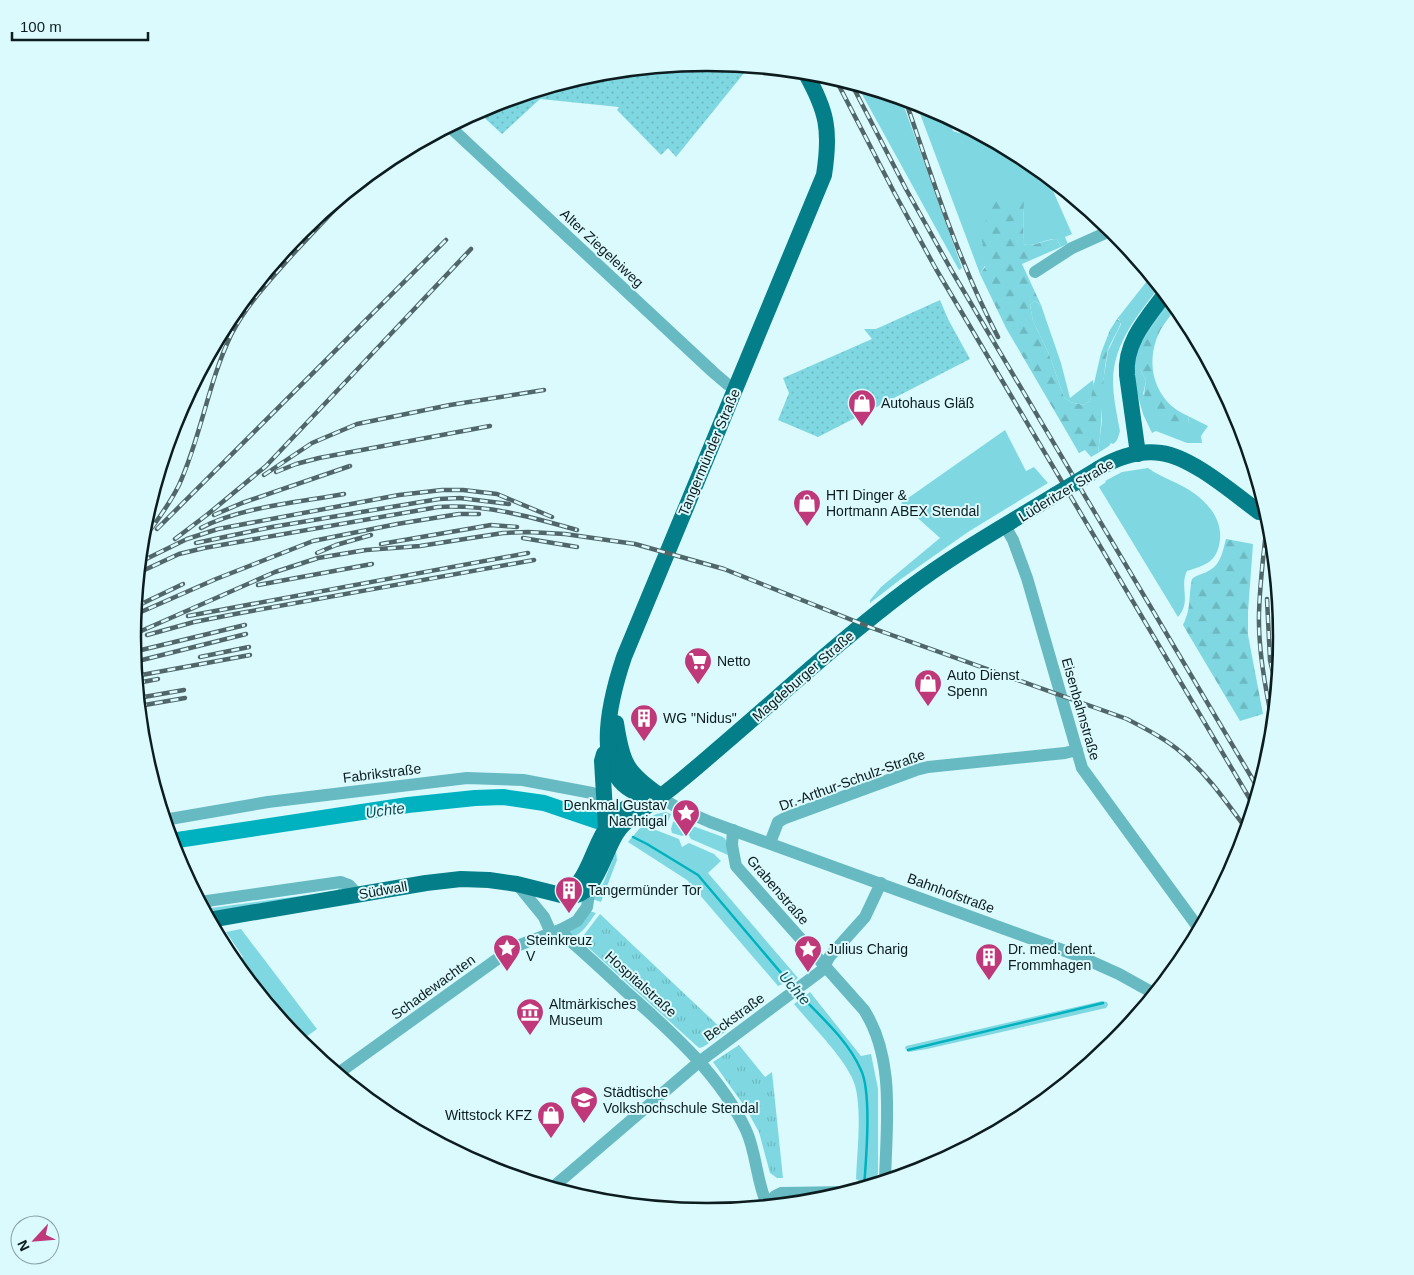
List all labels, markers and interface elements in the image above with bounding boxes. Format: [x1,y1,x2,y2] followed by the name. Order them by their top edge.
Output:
[12,10,149,42] scale bar
[20,18,62,35] text: 100 m
[557,206,647,290] street label: Alter Ziegeleiweg
[675,386,743,518] street label: Tangermünder Straße
[847,388,877,427] shop icon: Autohaus Gläß
[881,395,974,411] place label: Autohaus Gläß
[1016,455,1117,525] street label: Lüderitzer Straße
[826,487,979,519] place label: HTI Dinger & Hortmann ABEX Stendal
[792,488,822,527] shop icon: HTI Dinger & Hortmann ABEX Stendal
[749,627,857,724] street label: Magdeburger Straße
[683,646,713,685] supermarket icon: Netto
[717,653,751,669] place label: Netto
[1059,656,1103,762] street label: Eisenbahnstraße
[947,667,1019,699] place label: Auto Dienst Spenn
[913,668,943,707] shop icon: Auto Dienst Spenn
[629,703,659,742] building icon: WG "Nidus"
[663,710,737,726] place label: WG "Nidus"
[777,746,927,814] street label: Dr.-Arthur-Schulz-Straße
[342,760,422,786] street label: Fabrikstraße
[564,797,667,829] place label: Denkmal Gustav Nachtigal
[671,798,701,837] place icon: Denkmal Gustav Nachtigal
[364,799,406,821] water label: Uchte
[744,852,813,928] street label: Grabenstraße
[905,870,997,916] street label: Bahnhofstraße
[554,875,584,914] building icon: Tangermünder Tor
[357,878,409,902] street label: Südwall
[588,882,702,898] place label: Tangermünder Tor
[526,932,592,964] place label: Steinkreuz V
[492,933,522,972] place icon: Steinkreuz V
[793,934,823,973] place icon: Julius Charig
[827,941,908,957] place label: Julius Charig
[1008,941,1096,973] place label: Dr. med. dent. Frommhagen
[974,942,1004,981] building icon: Dr. med. dent. Frommhagen
[602,948,680,1020] street label: Hospitalstraße
[388,951,478,1023] street label: Schadewachten
[776,968,814,1008] water label: Uchte
[701,990,768,1044] street label: Beckstraße
[549,996,636,1028] place label: Altmärkisches Museum
[515,997,545,1036] museum icon: Altmärkisches Museum
[603,1084,759,1116] place label: Städtische Volkshochschule Stendal
[569,1085,599,1124] school or university icon: Städtische Volkshochschule Stendal
[536,1100,566,1139] shop icon: Wittstock KFZ
[445,1107,532,1123] place label: Wittstock KFZ
[10,1215,60,1265] north arrow
[14,1238,33,1254] text: N

